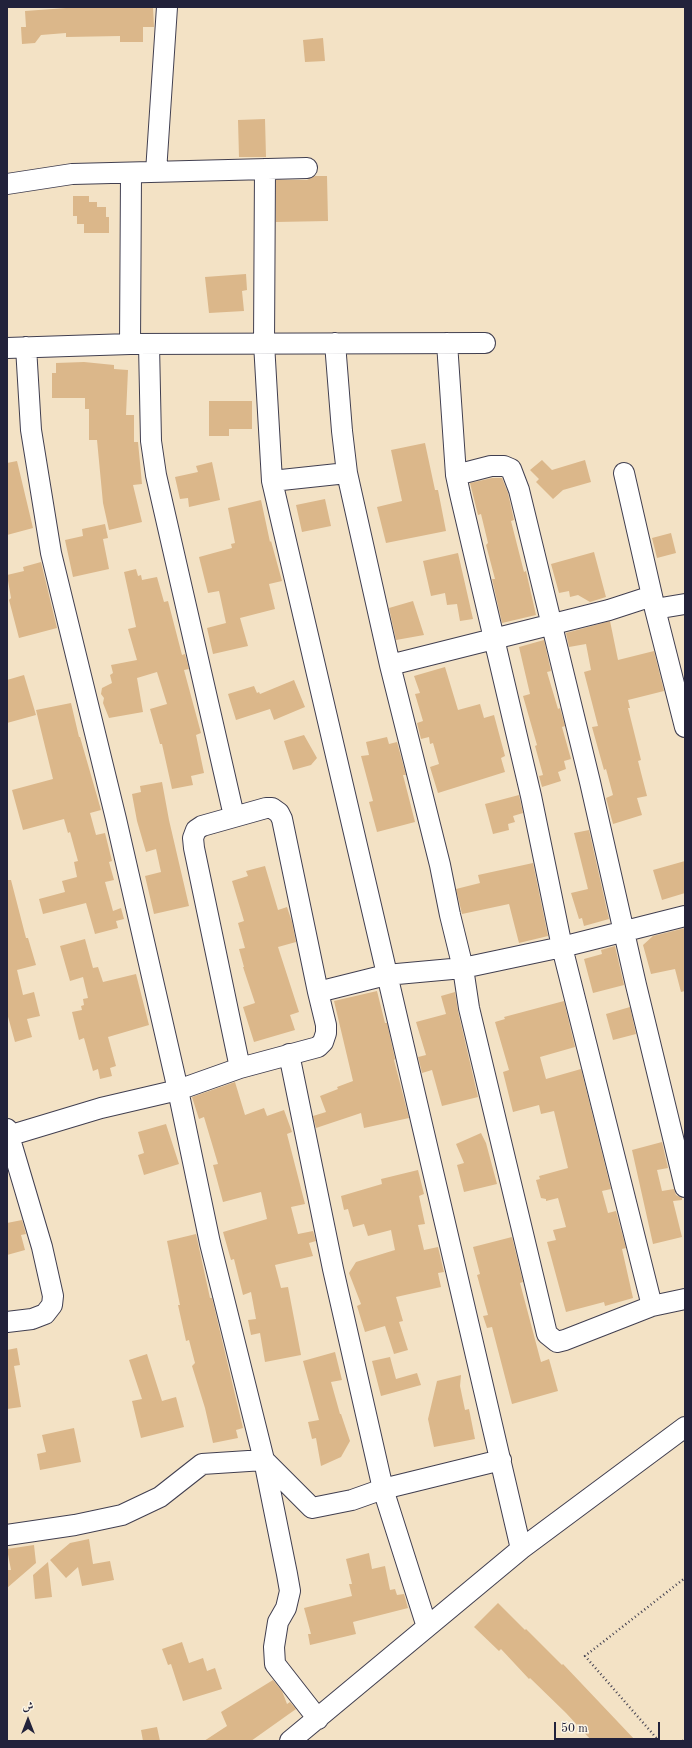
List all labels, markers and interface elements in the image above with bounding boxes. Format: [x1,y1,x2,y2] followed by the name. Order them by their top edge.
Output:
[8,1700,48,1740] north arrow
[23,1702,33,1713] text: ش
[556,1714,662,1740] scale bar
[561,1723,588,1735] text: 50 m

